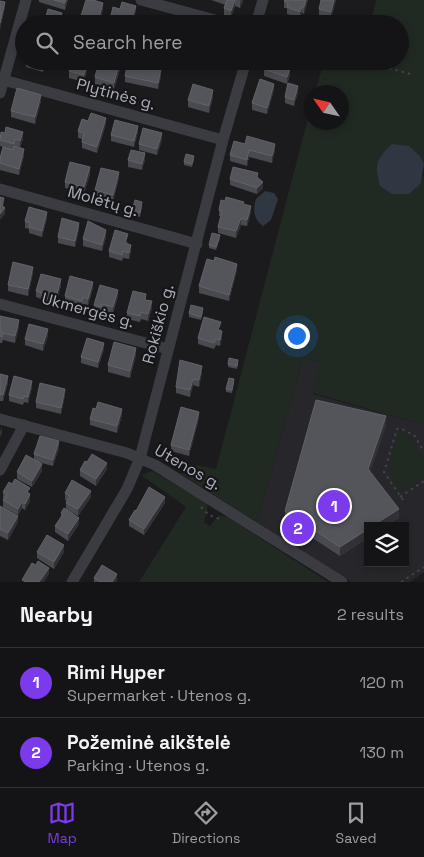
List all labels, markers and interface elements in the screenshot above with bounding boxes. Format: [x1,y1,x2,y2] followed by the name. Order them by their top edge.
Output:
[15,15,409,70] search box
[33,29,61,57] icon: search
[73,30,183,55] text: Search here
[74,73,158,115] street label: Plytinės g.
[304,85,349,130] north arrow
[65,181,141,221] street label: Molėtų g.
[137,282,179,366] street label: Rokiškio g.
[39,288,137,332] street label: Ukmergės g.
[284,323,310,349] your location
[151,439,225,495] street label: Utenos g.
[318,487,350,525] pin: 1
[282,509,314,547] pin: 2
[364,522,409,567] map controls
[364,522,409,567] button: layers
[20,601,93,628] text: Nearby
[337,604,404,625] text: 2 results
[67,660,165,685] text: Rimi Hyper
[32,672,40,693] text: 1
[360,672,404,693] text: 120 m
[67,685,251,706] text: Supermarket · Utenos g.
[67,730,231,755] text: Požeminė aikštelė
[31,742,41,763] text: 2
[360,742,404,763] text: 130 m
[67,755,209,776] text: Parking · Utenos g.
[48,799,77,847] tab: Map
[172,799,240,847] tab: Directions
[336,799,376,847] tab: Saved

